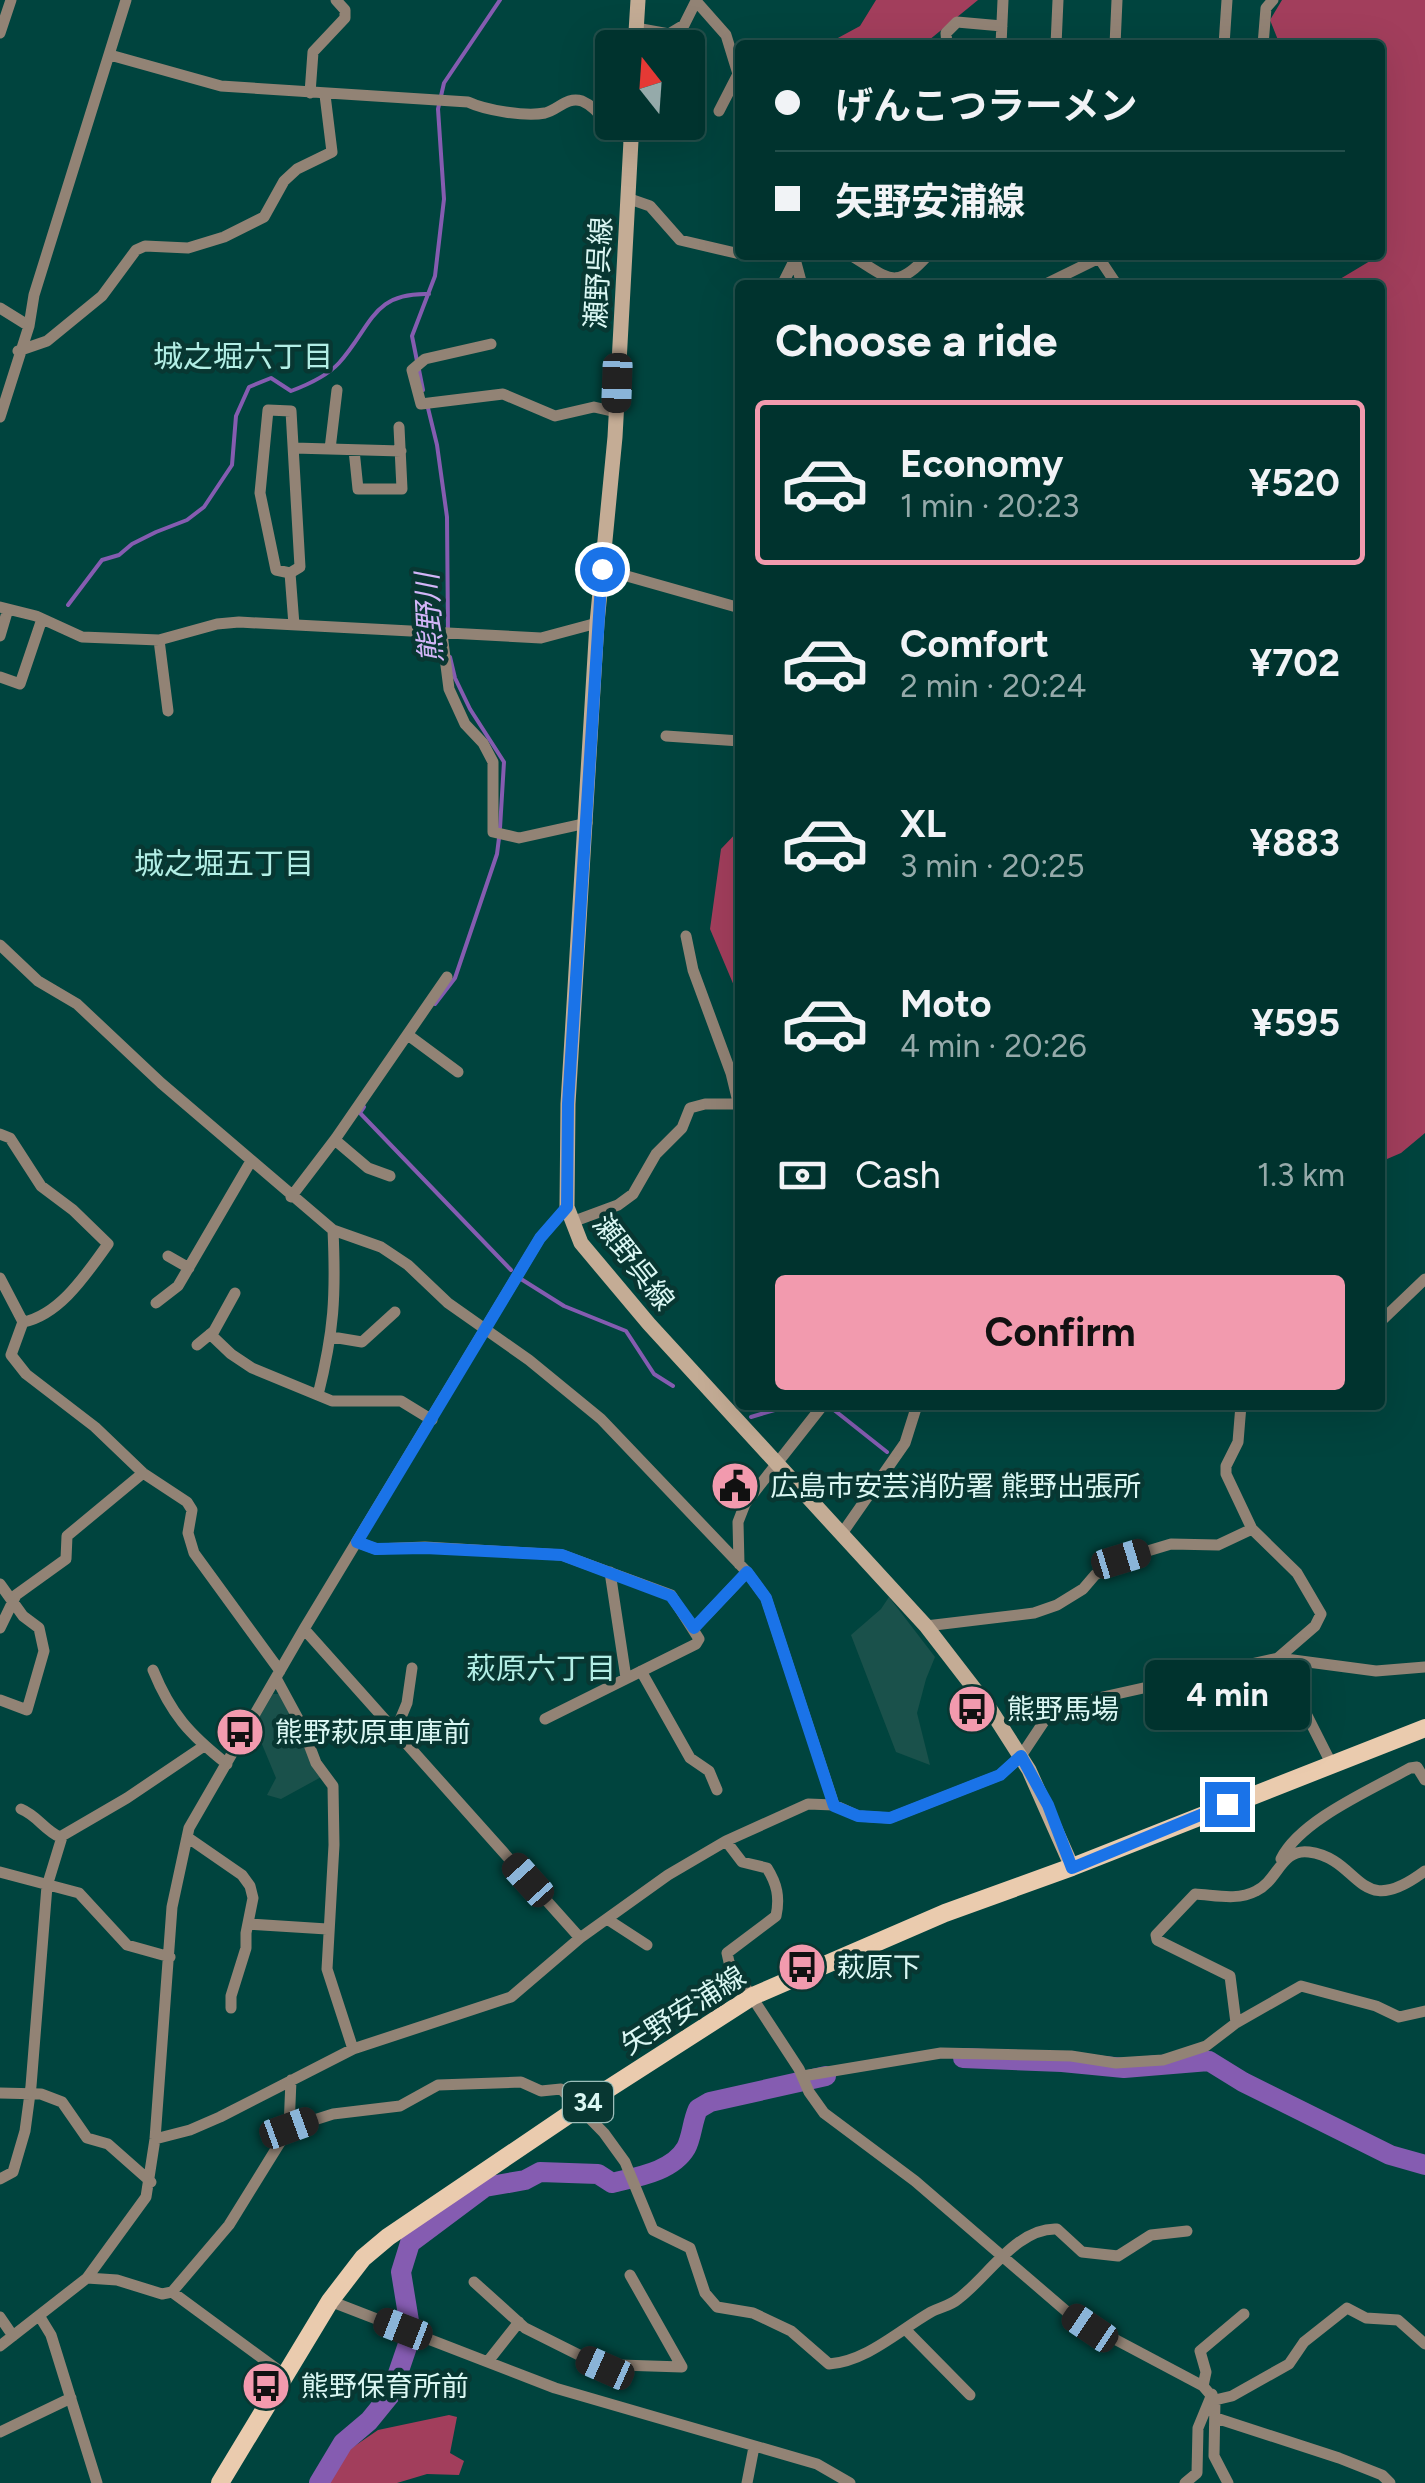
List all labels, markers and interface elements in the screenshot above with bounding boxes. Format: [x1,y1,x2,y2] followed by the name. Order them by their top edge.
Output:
[595,30,705,140] north arrow
[595,30,705,140] map controls
[835,83,1137,129] text: げんこつラーメン
[835,179,1025,225] text: 矢野安浦線
[578,216,618,330] street label: 瀬野呉線
[775,313,1057,367] text: Choose a ride
[153,338,333,375] district label: 城之堀六丁目
[601,352,633,414] car
[780,438,870,528] icon: car
[900,441,1063,487] text: Economy
[1249,460,1340,506] text: ¥520
[900,487,1079,525] text: 1 min · 20:23
[580,547,625,592] route start
[408,569,450,664] water label: 熊野川
[780,618,870,708] icon: car
[900,621,1049,667] text: Comfort
[1250,640,1340,686] text: ¥702
[900,667,1087,705] text: 2 min · 20:24
[780,798,870,888] icon: car
[900,801,946,847] text: XL
[1250,820,1340,866] text: ¥883
[134,845,314,882] district label: 城之堀五丁目
[900,847,1085,885] text: 3 min · 20:25
[780,978,870,1068] icon: car
[900,981,992,1027] text: Moto
[1251,1000,1340,1046] text: ¥595
[900,1027,1087,1065] text: 4 min · 20:26
[775,1148,830,1203] icon: cash
[855,1152,941,1198] text: Cash
[1257,1156,1345,1194] text: 1.3 km
[586,1207,682,1317] street label: 瀬野呉線
[775,1275,1345,1390] button: Confirm
[709,1460,761,1512] public building icon: 広島市安芸消防署 熊野出張所
[770,1469,1141,1503] place label: 広島市安芸消防署 熊野出張所
[1088,1536,1154,1582] car
[466,1650,616,1687] district label: 萩原六丁目
[1144,1659,1310,1729] callout: 4 min
[1186,1676,1269,1714] text: 4 min
[946,1683,998,1735] bus stop icon: 熊野馬場
[1007,1692,1119,1726] place label: 熊野馬場
[214,1706,266,1758] bus stop icon: 熊野萩原車庫前
[275,1715,471,1749] place label: 熊野萩原車庫前
[1205,1782,1250,1827] route end
[497,1848,559,1912] car
[776,1941,828,1993] bus stop icon: 萩原下
[837,1950,921,1984] place label: 萩原下
[615,1958,751,2062] street label: 矢野安浦線
[563,2082,613,2122] road number: 34
[256,2104,322,2152] car
[1057,2299,1123,2357] car
[370,2304,436,2354] car
[571,2342,639,2394] car
[240,2360,292,2412] bus stop icon: 熊野保育所前
[301,2369,469,2403] place label: 熊野保育所前

